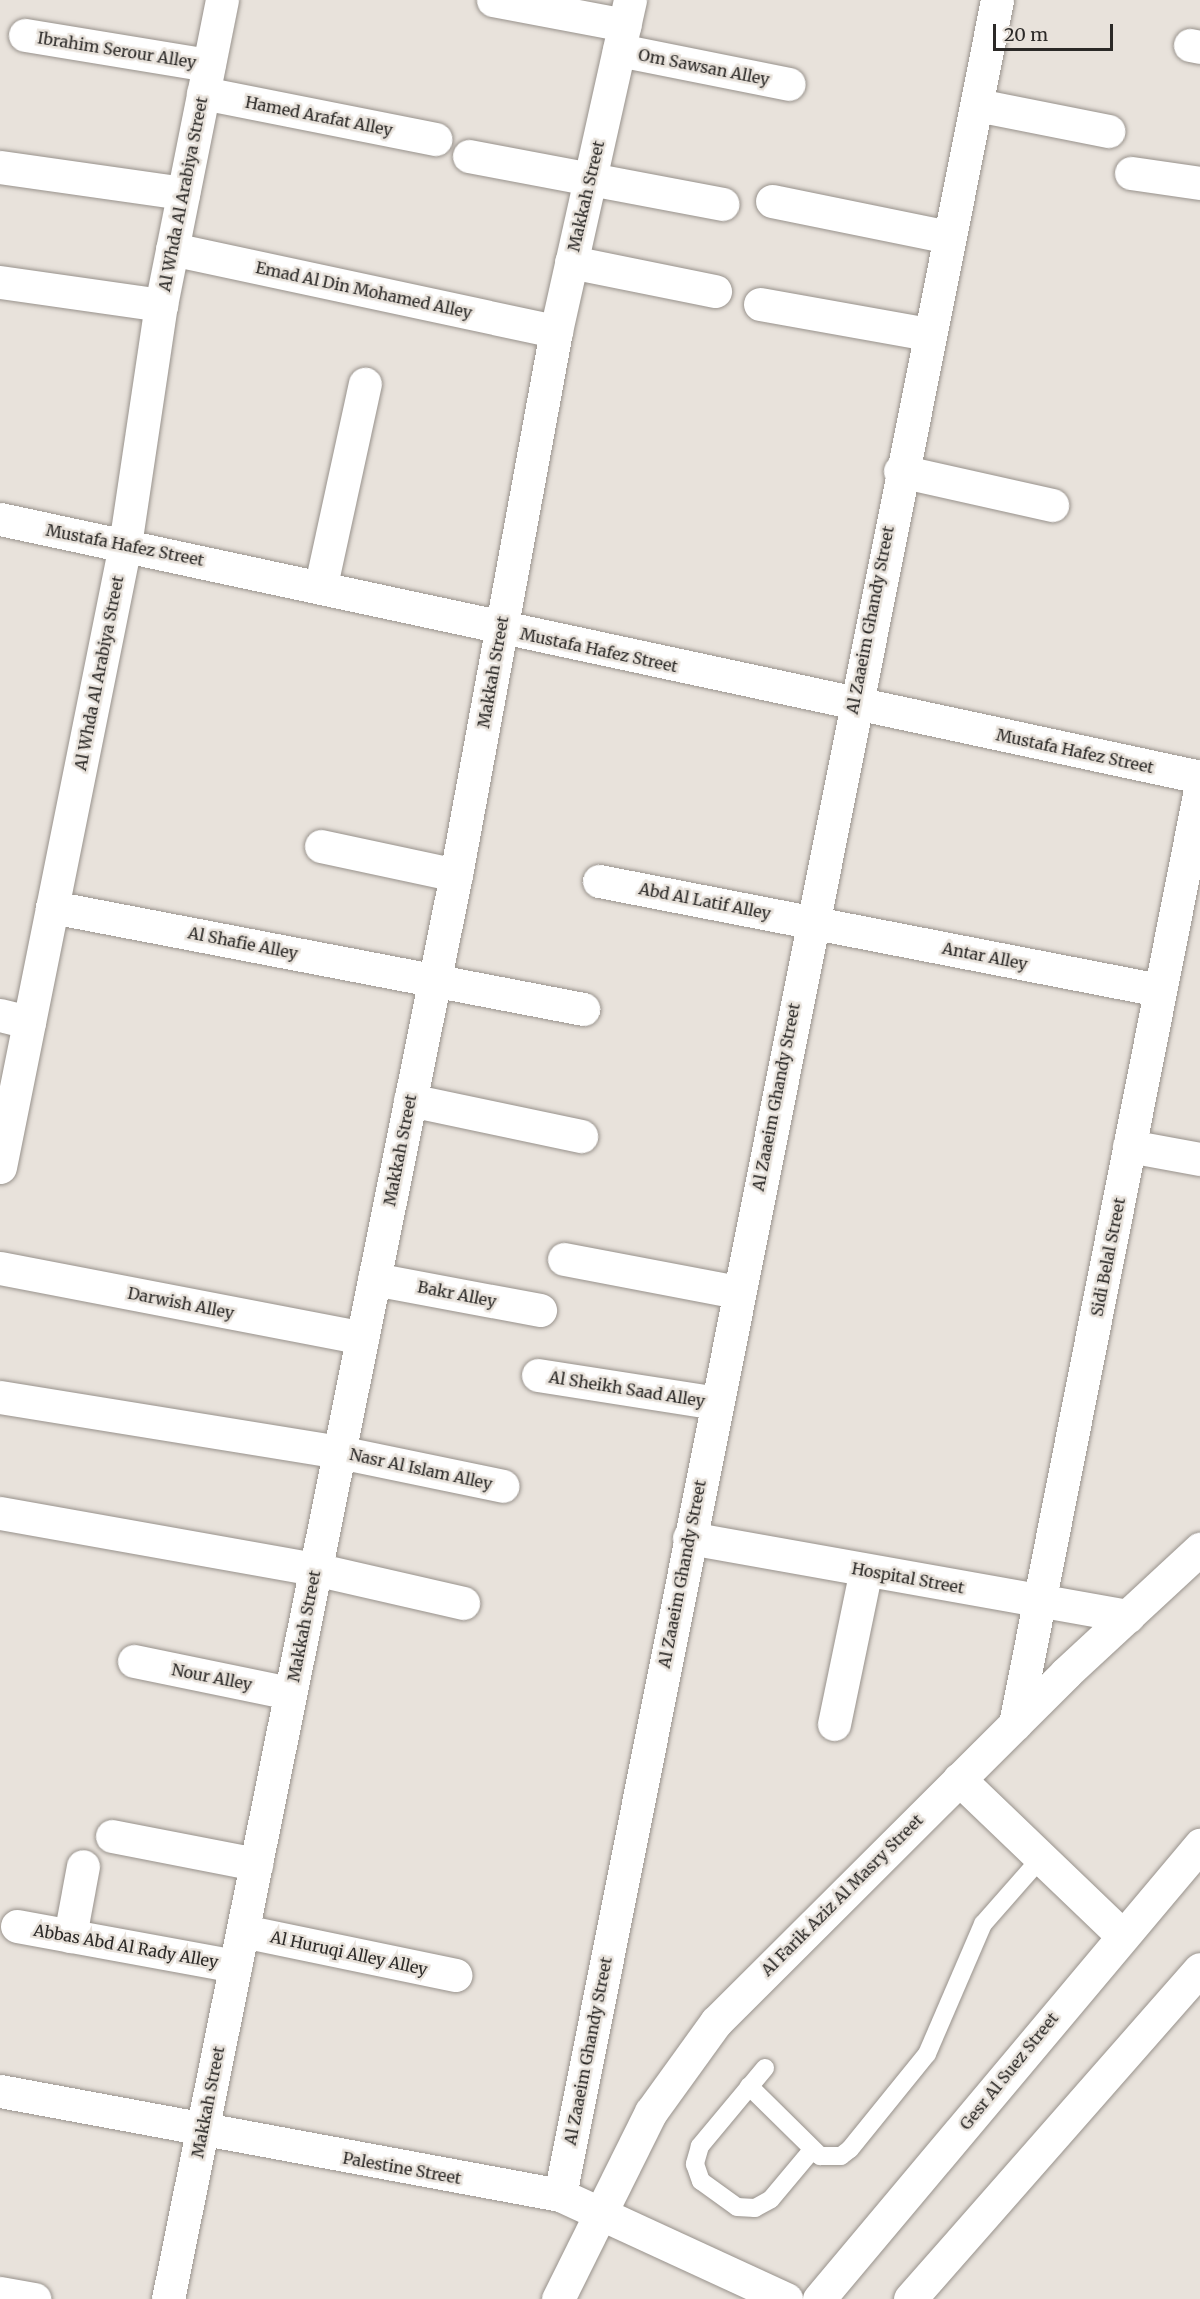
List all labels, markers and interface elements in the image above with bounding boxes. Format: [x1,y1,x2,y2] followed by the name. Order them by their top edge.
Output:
[996,12,1116,50] scale bar
[1004,23,1048,46] text: 20 m
[36,28,198,72] street label: Ibrahim Serour Alley
[637,45,771,89] street label: Om Sawsan Alley
[244,92,394,140] street label: Hamed Arafat Alley
[155,95,211,293] street label: Al Whda Al Arabiya Street
[564,139,608,253] street label: Makkah Street
[254,258,474,322] street label: Emad Al Din Mohamed Alley
[44,520,206,570] street label: Mustafa Hafez Street
[842,524,898,716] street label: Al Zaaeim Ghandy Street
[71,574,127,772] street label: Al Whda Al Arabiya Street
[474,615,512,729] street label: Makkah Street
[518,624,680,676] street label: Mustafa Hafez Street
[994,725,1156,777] street label: Mustafa Hafez Street
[637,879,773,923] street label: Abd Al Latif Alley
[186,923,300,963] street label: Al Shafie Alley
[941,938,1029,974] street label: Antar Alley
[748,1001,804,1193] street label: Al Zaaeim Ghandy Street
[380,1093,420,1207] street label: Makkah Street
[1087,1196,1129,1318] street label: Sidi Belal Street
[416,1277,498,1311] street label: Bakr Alley
[126,1283,236,1323] street label: Darwish Alley
[548,1367,706,1411] street label: Al Sheikh Saad Alley
[348,1444,494,1494] street label: Nasr Al Islam Alley
[654,1478,710,1670] street label: Al Zaaeim Ghandy Street
[850,1559,966,1597] street label: Hospital Street
[284,1569,324,1683] street label: Makkah Street
[170,1660,254,1694] street label: Nour Alley
[757,1810,927,1980] street label: Al Farik Aziz Al Masry Street
[32,1920,220,1972] street label: Abbas Abd Al Rady Alley
[269,1927,429,1979] street label: Al Huruqi Alley Alley
[560,1955,616,2147] street label: Al Zaaeim Ghandy Street
[956,2008,1062,2134] street label: Gesr Al Suez Street
[188,2045,228,2159] street label: Makkah Street
[341,2148,463,2188] street label: Palestine Street

